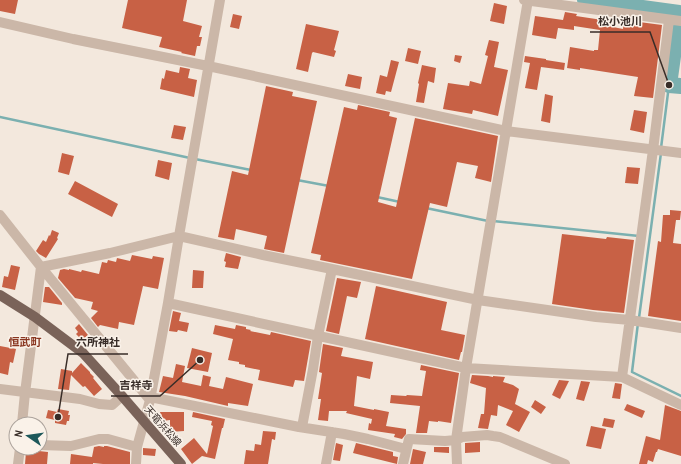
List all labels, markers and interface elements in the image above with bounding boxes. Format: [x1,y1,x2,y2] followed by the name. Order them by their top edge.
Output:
[590,9,650,32] callout: 松小池川
[598,14,642,28] text: 松小池川
[68,331,128,354] callout: 六所神社
[9,335,42,349] district label: 恒武町
[76,335,120,349] text: 六所神社
[111,373,160,396] callout: 吉祥寺
[120,378,153,392] text: 吉祥寺
[142,403,184,449] street label: 天竜浜松線
[8,416,48,456] north arrow
[11,429,26,438] text: N

